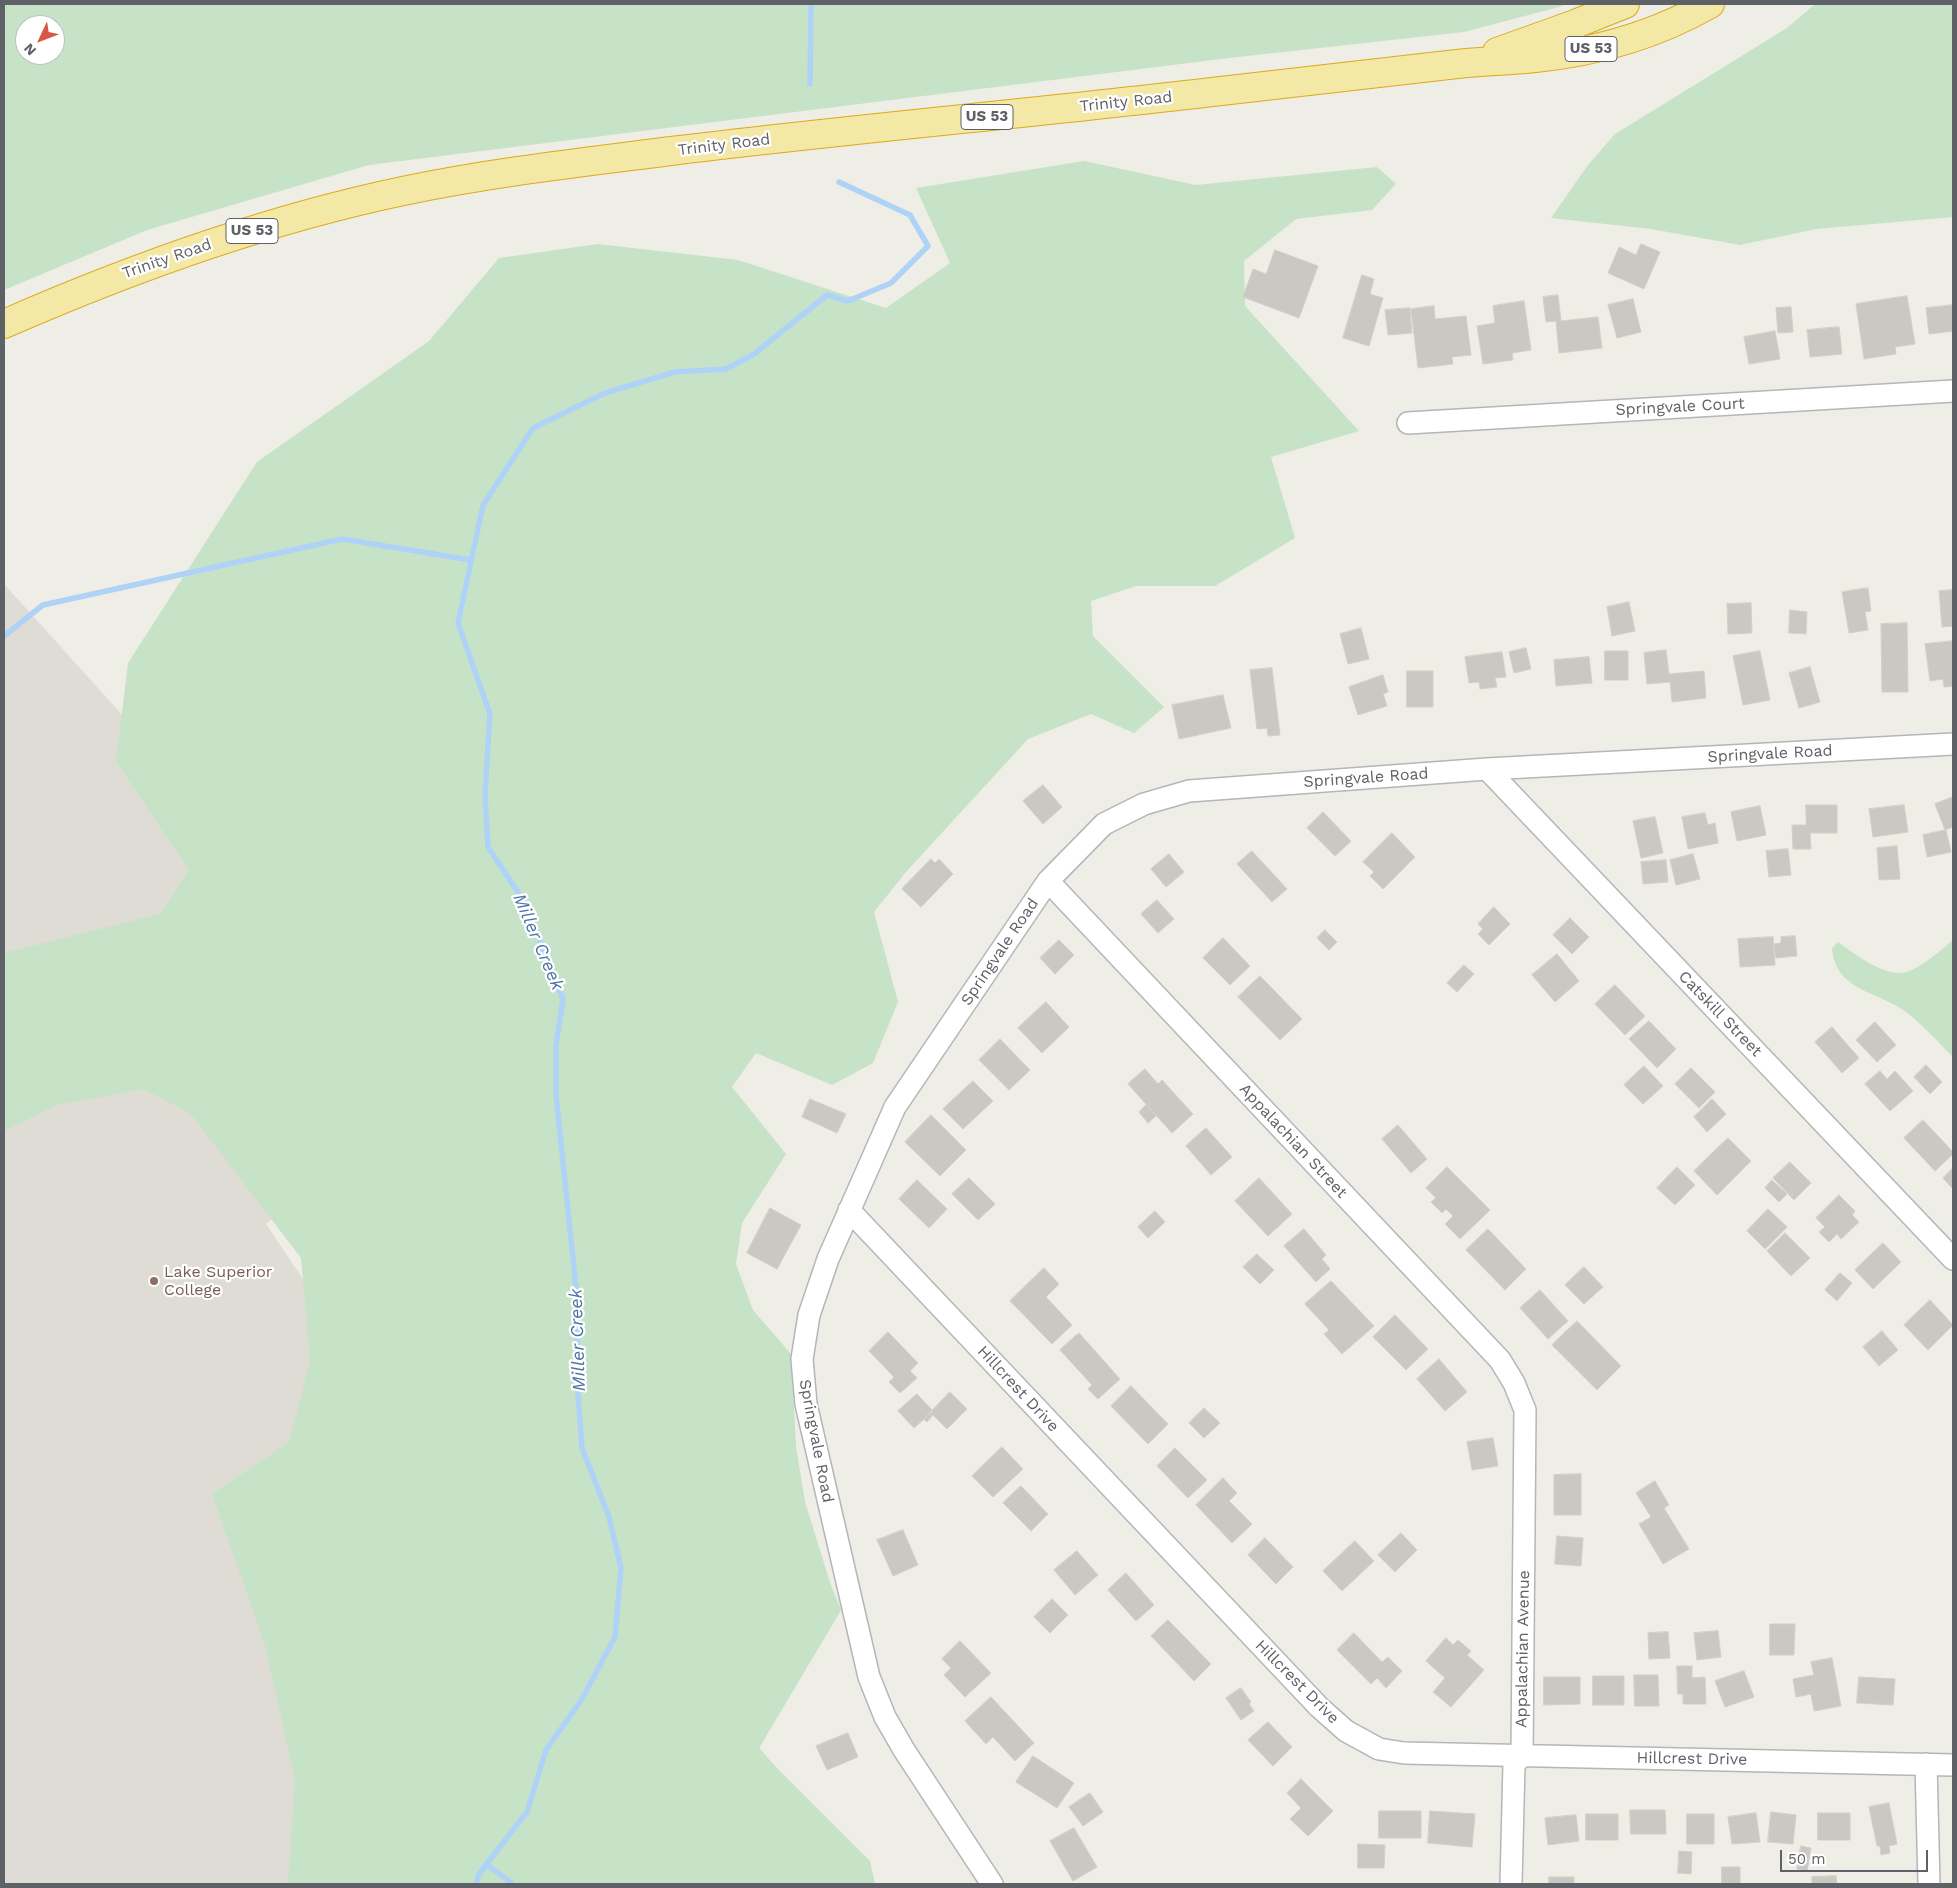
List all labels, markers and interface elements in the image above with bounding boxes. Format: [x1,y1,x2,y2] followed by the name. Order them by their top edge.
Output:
[15,15,65,65] north arrow
[1565,36,1617,62] road number: US 53
[20,40,39,59] text: N
[1079,88,1173,116] street label: Trinity Road
[961,104,1013,130] road number: US 53
[677,130,771,160] street label: Trinity Road
[226,218,278,244] road number: US 53
[120,235,214,283] street label: Trinity Road
[1615,394,1745,420] street label: Springvale Court
[1707,741,1833,767] street label: Springvale Road
[1303,764,1429,792] street label: Springvale Road
[508,890,568,994] water label: Miller Creek
[957,895,1043,1009] street label: Springvale Road
[1674,967,1766,1061] street label: Catskill Street
[1235,1080,1351,1202] street label: Appalachian Street
[164,1262,272,1300] place label: Lake Superior College
[148,1275,160,1287] marker: Lake Superior College
[565,1288,591,1392] water label: Miller Creek
[973,1342,1063,1436] street label: Hillcrest Drive
[795,1378,837,1504] street label: Springvale Road
[1512,1570,1534,1728] street label: Appalachian Avenue
[1251,1636,1343,1728] street label: Hillcrest Drive
[1637,1748,1747,1770] street label: Hillcrest Drive
[1782,1840,1930,1872] scale bar
[1788,1850,1825,1868] text: 50 m

